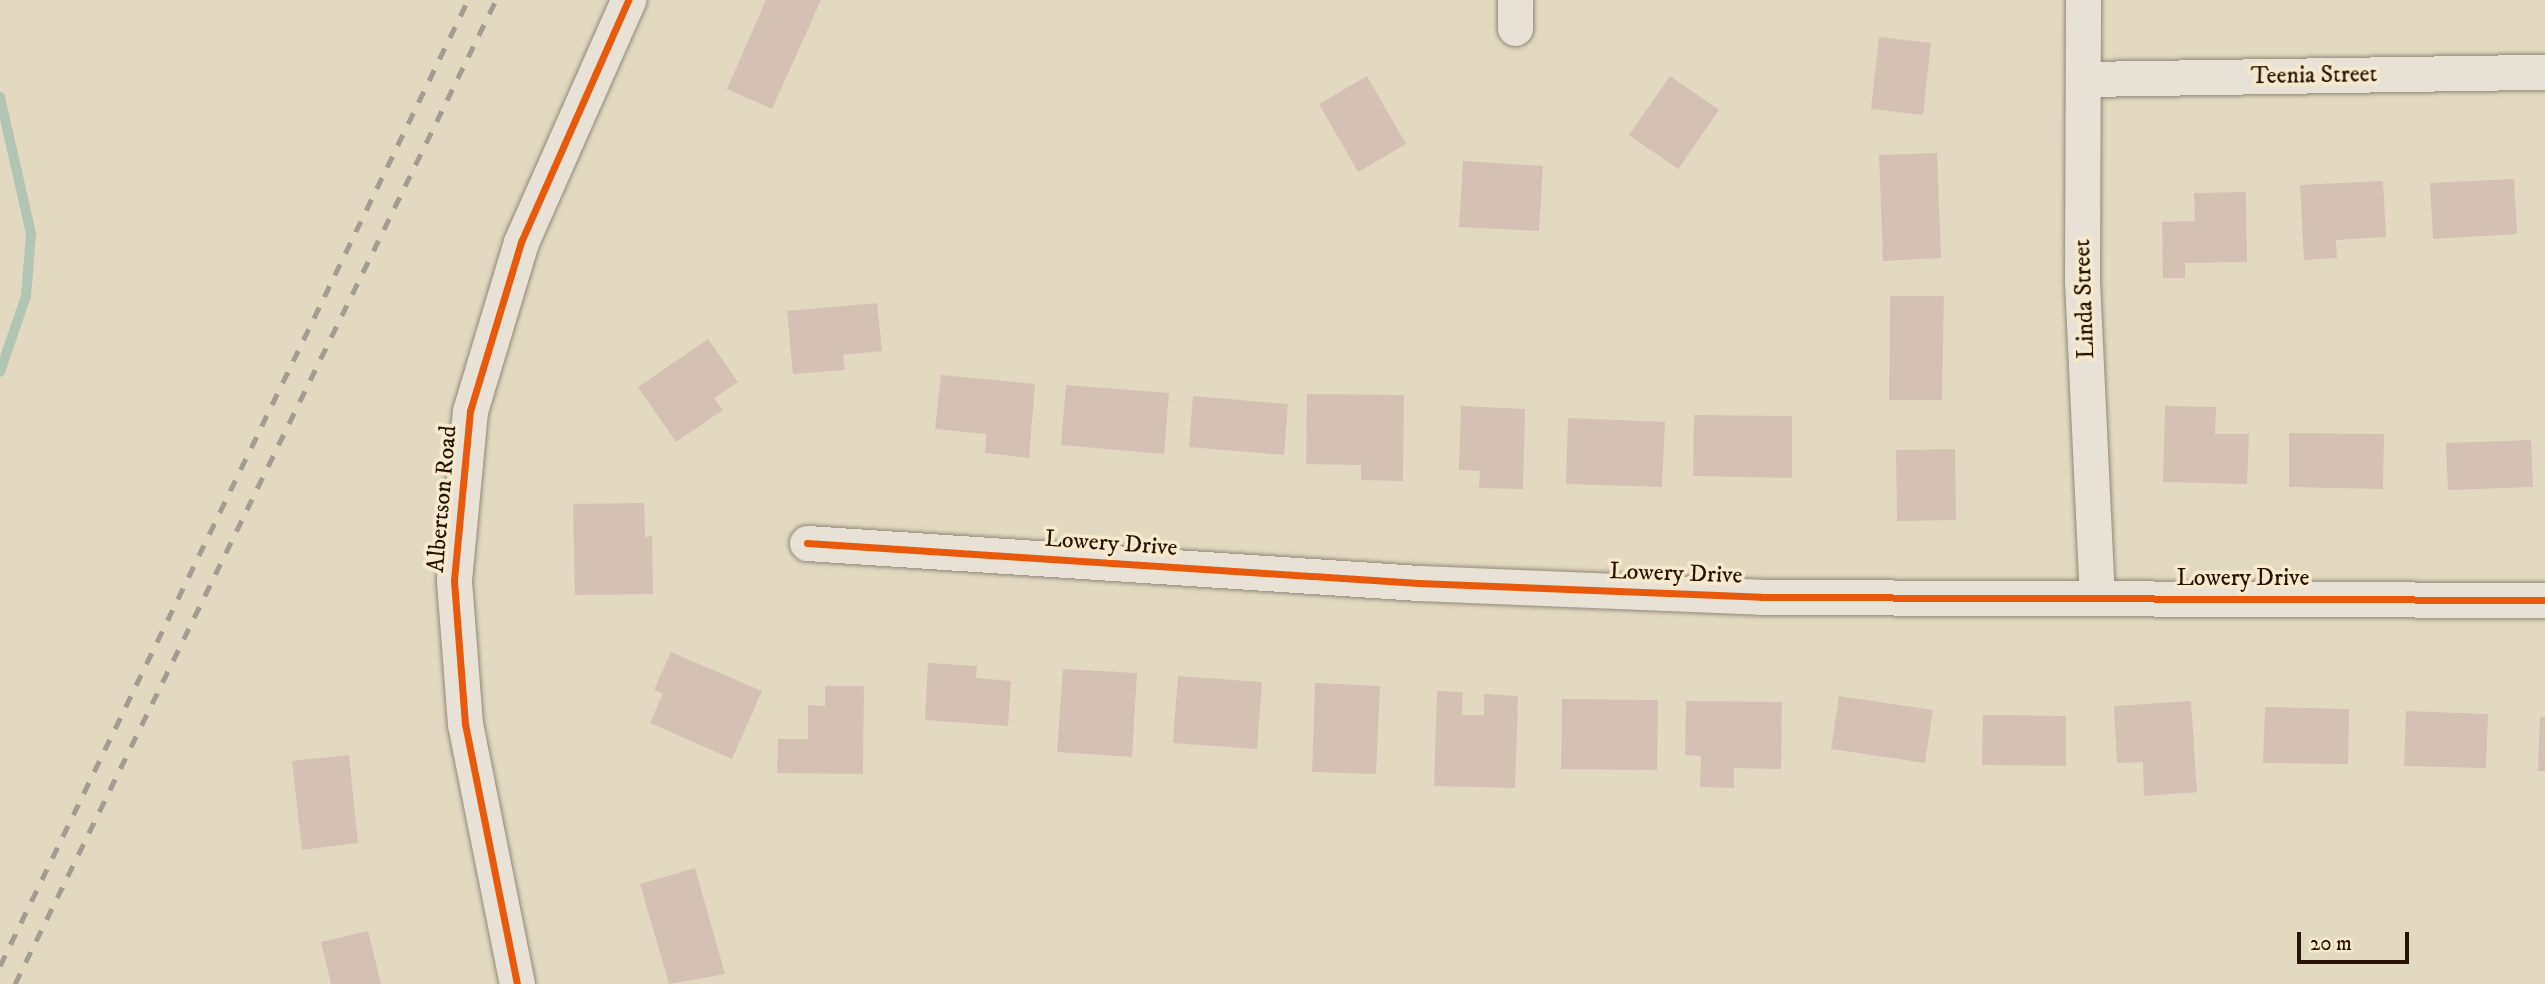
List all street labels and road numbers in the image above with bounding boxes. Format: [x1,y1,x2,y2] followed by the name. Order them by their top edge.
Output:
[2251,60,2377,92] street label: Teenia Street
[2069,239,2101,359] street label: Linda Street
[422,424,464,574] street label: Albertson Road
[1044,525,1178,563] street label: Lowery Drive
[1609,557,1743,591] street label: Lowery Drive
[2176,565,2310,593] street label: Lowery Drive

